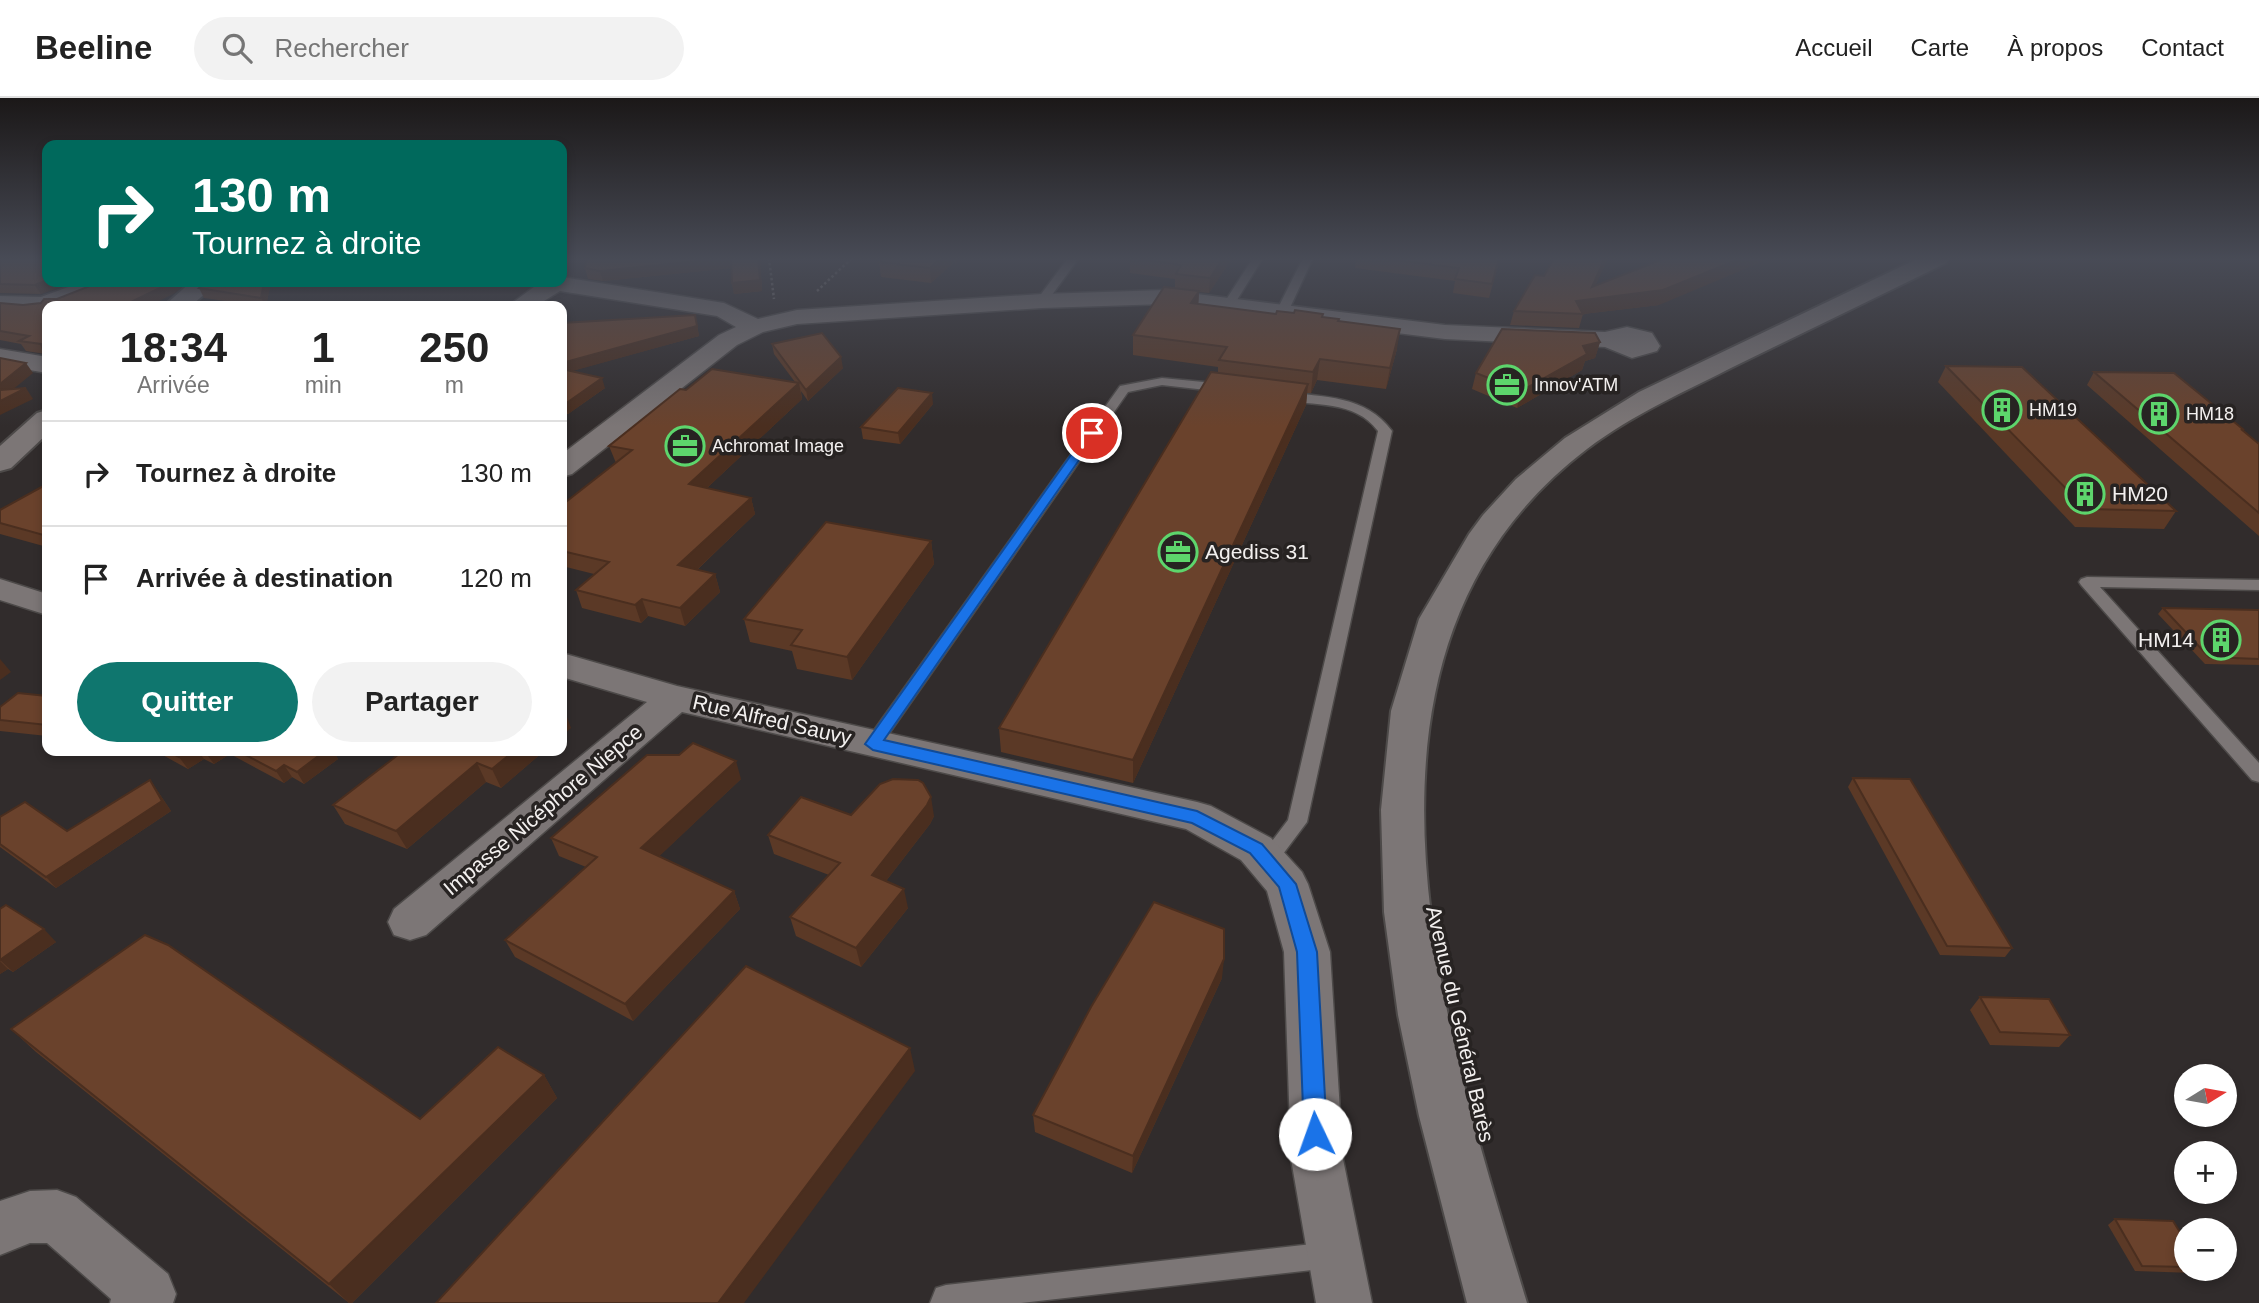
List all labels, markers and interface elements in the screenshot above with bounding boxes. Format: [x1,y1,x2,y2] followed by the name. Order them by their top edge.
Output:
[194,17,684,80] search box
[35,29,152,66] text: Beeline
[218,29,256,67] icon: search
[274,33,409,63] text: Rechercher
[1795,34,1873,61] text: Accueil
[1911,34,1969,61] text: Carte
[2007,34,2103,61] text: À propos
[2141,34,2224,61] text: Contact
[77,168,168,259] icon: right
[192,168,331,222] text: 130 m
[192,225,421,261] text: Tournez à droite
[120,324,227,371] text: 18:34
[311,324,335,371] text: 1
[419,324,489,371] text: 250
[1486,364,1528,406] office icon: Innov'ATM
[137,372,210,398] text: Arrivée
[305,372,342,398] text: min
[445,372,464,398] text: m
[1534,375,1618,395] place label: Innov'ATM
[1981,389,2023,431] building icon: HM19
[2138,393,2180,435] building icon: HM18
[2029,400,2077,420] place label: HM19
[1062,403,1122,463] pin
[2186,404,2234,424] place label: HM18
[1073,414,1111,452] icon: arrive
[664,425,706,467] office icon: Achromat Image
[712,436,844,456] place label: Achromat Image
[77,455,115,493] icon: right
[136,458,336,488] text: Tournez à droite
[460,458,532,488] text: 130 m
[2064,473,2106,515] building icon: HM20
[2112,482,2168,505] place label: HM20
[1157,531,1199,573] office icon: Agediss 31
[1205,540,1309,563] place label: Agediss 31
[77,560,115,598] icon: arrive
[136,563,393,593] text: Arrivée à destination
[460,563,532,593] text: 120 m
[2200,619,2242,661] building icon: HM14
[2138,628,2194,651] place label: HM14
[77,662,298,742] button: Quitter
[312,662,532,742] button: Partager
[690,690,854,749] street label: Rue Alfred Sauvy
[439,720,647,899] street label: Impasse Nicéphore Niepce
[1422,904,1499,1144] street label: Avenue du Général Barès
[2174,1064,2236,1127] north arrow
[2174,1064,2237,1281] map controls
[1278,1097,1352,1171] position arrow
[2174,1141,2237,1204] button: +
[2174,1218,2237,1281] button: −

